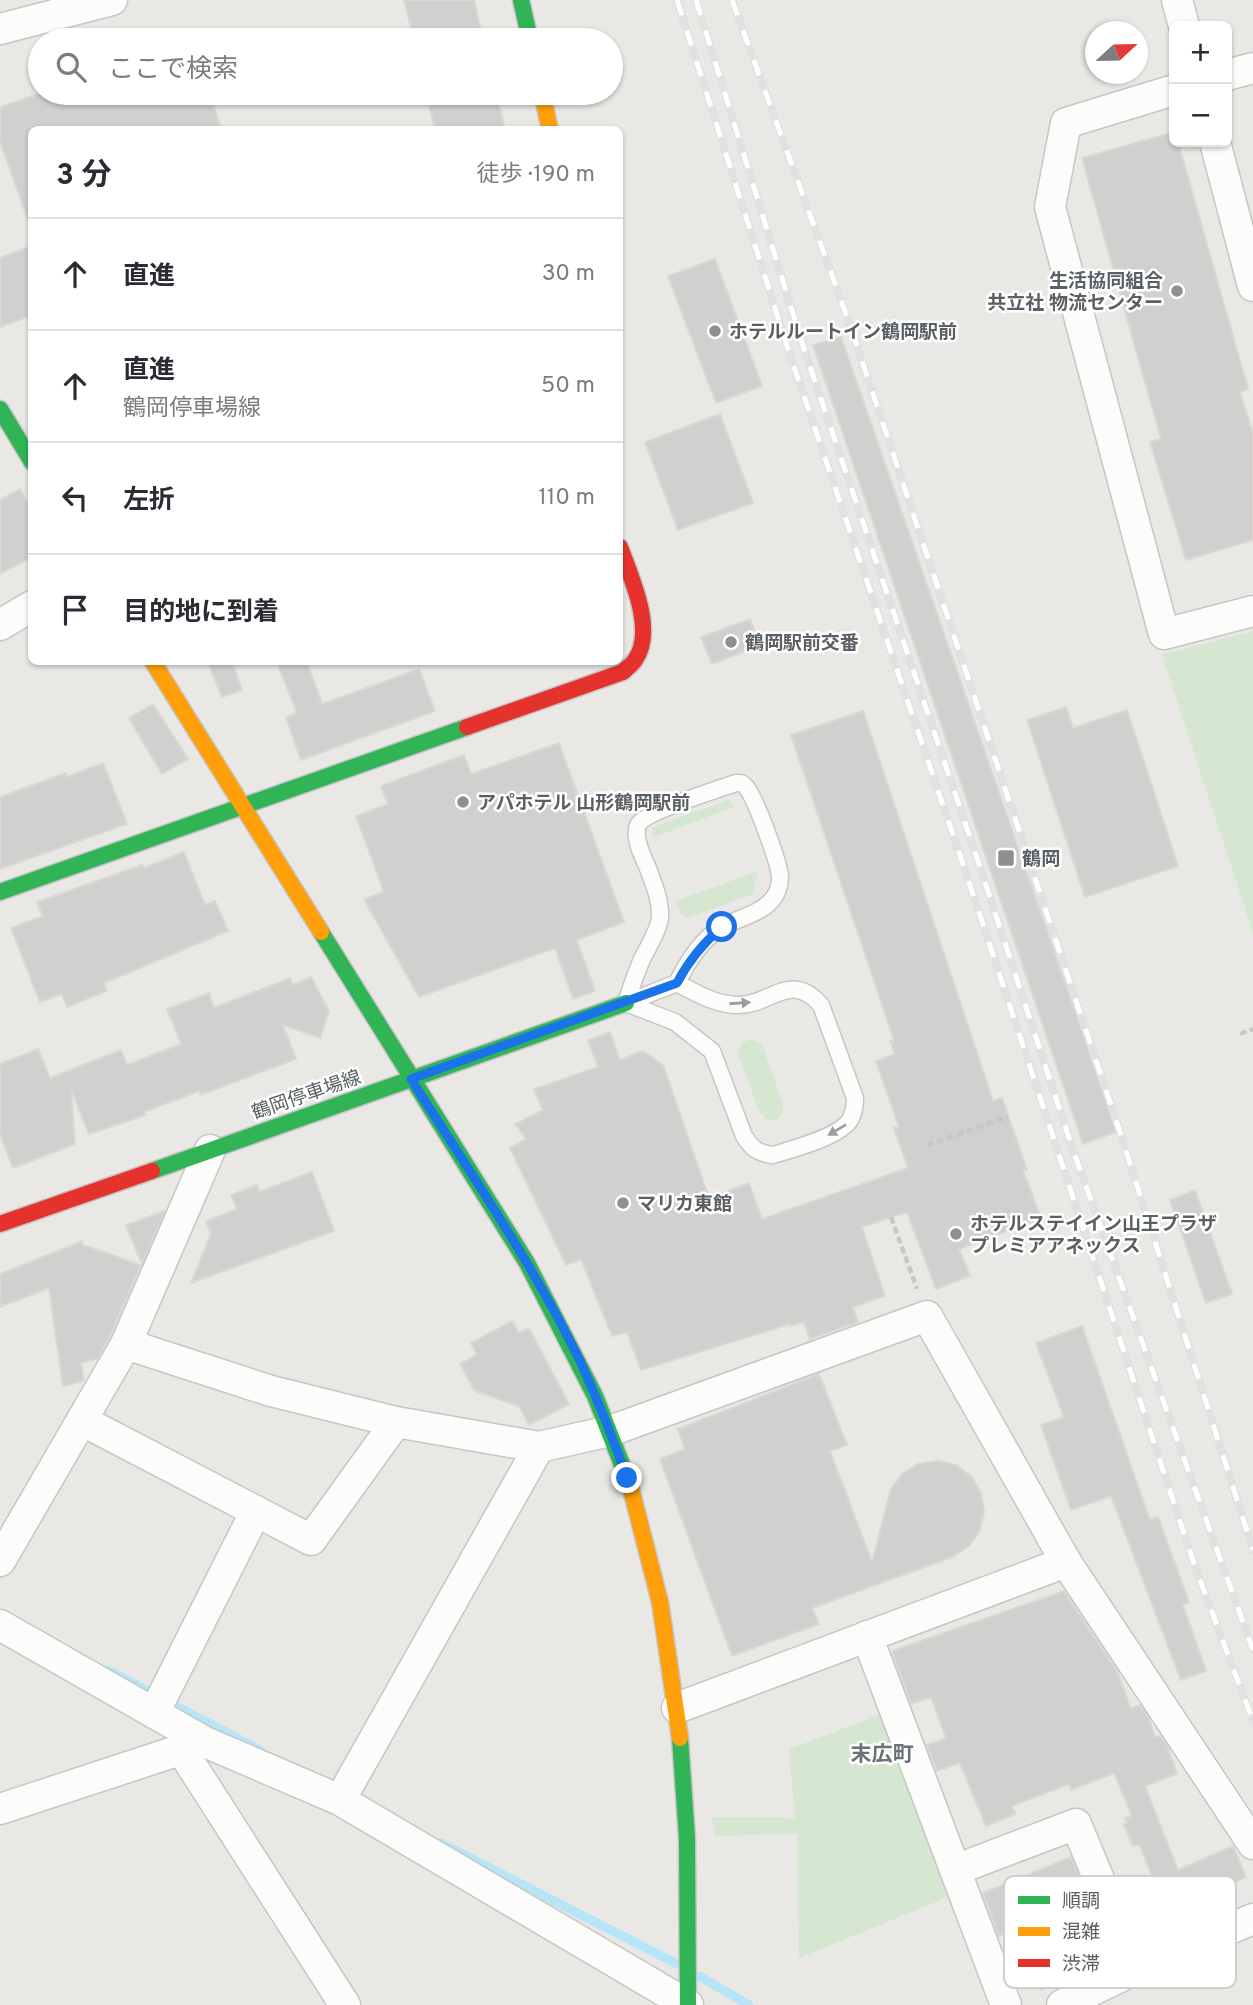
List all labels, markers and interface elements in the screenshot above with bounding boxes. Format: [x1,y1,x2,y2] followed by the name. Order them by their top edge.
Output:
[1085,21,1148,84] north arrow
[1169,21,1232,147] map controls
[1169,21,1232,84] button: +
[28,28,623,105] search box
[52,48,90,86] icon: search
[108,54,238,87] text: ここで検索
[1169,84,1232,147] button: −
[56,158,112,195] text: 3 分
[476,161,595,190] text: 徒歩 · 190 m
[56,255,94,293] icon: ahead
[542,260,595,289] text: 30 m
[123,261,175,294] text: 直進
[987,270,1163,316] place label: 生活協同組合 共立社 物流センター
[1169,283,1185,299] marker: 生活協同組合 共立社 物流センター
[729,321,957,345] place label: ホテルルートイン鶴岡駅前
[707,323,723,339] marker: ホテルルートイン鶴岡駅前
[123,355,175,388] text: 直進
[56,367,94,405] icon: ahead
[541,372,595,401] text: 50 m
[123,395,261,424] text: 鶴岡停車場線
[56,479,94,517] icon: left
[538,484,595,513] text: 110 m
[123,485,175,518] text: 左折
[56,591,94,629] icon: arrive
[123,597,279,630] text: 目的地に到着
[745,632,859,656] place label: 鶴岡駅前交番
[723,634,739,650] marker: 鶴岡駅前交番
[477,792,690,816] place label: アパホテル 山形鶴岡駅前
[455,794,471,810] marker: アパホテル 山形鶴岡駅前
[996,848,1016,868] marker: 鶴岡
[1022,848,1060,872] place label: 鶴岡
[706,911,737,942] route start
[729,997,751,1008] one-way arrow
[249,1066,364,1126] street label: 鶴岡停車場線
[827,1123,847,1136] one-way arrow
[637,1193,732,1217] place label: マリカ東館
[615,1195,631,1211] marker: マリカ東館
[970,1213,1217,1259] place label: ホテルステイイン山王プラザ プレミアアネックス
[948,1226,964,1242] marker: ホテルステイイン山王プラザ プレミアアネックス
[611,1462,642,1493] route end
[851,1742,914,1769] district label: 末広町
[1004,1876,1236,1988] legend
[1062,1890,1100,1914] text: 順調
[1062,1921,1100,1945] text: 混雑
[1062,1953,1100,1977] text: 渋滞

